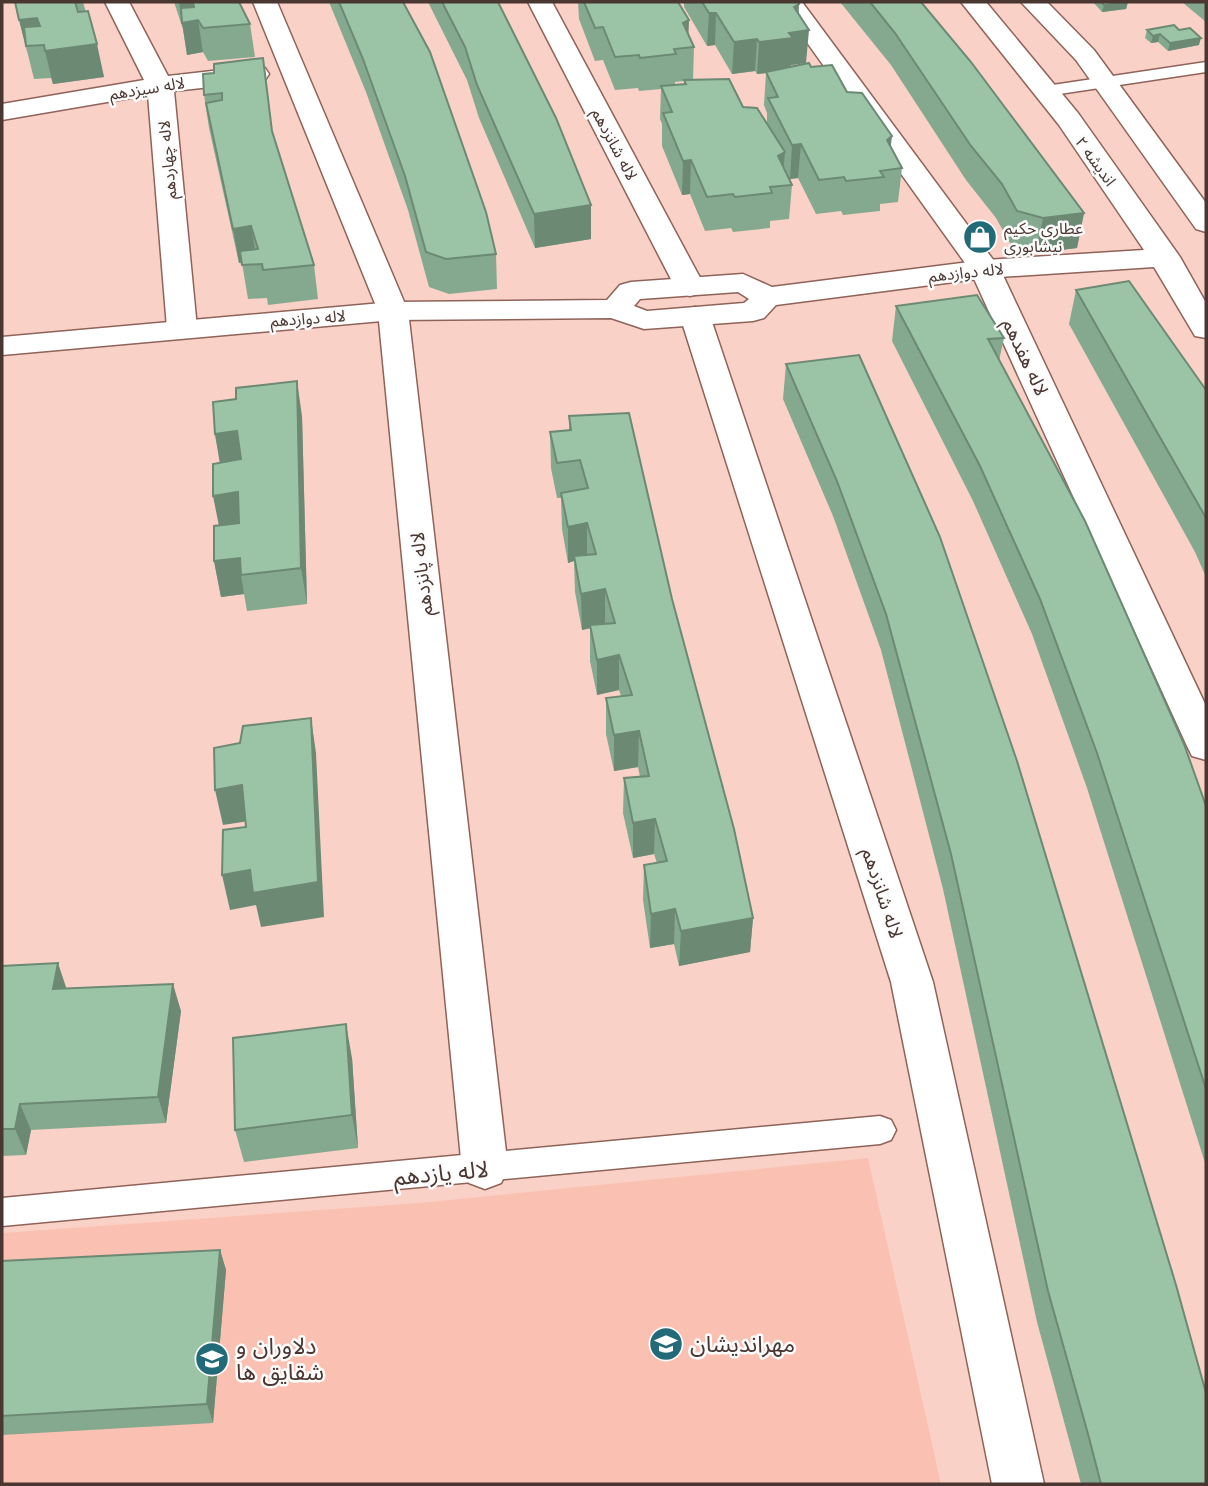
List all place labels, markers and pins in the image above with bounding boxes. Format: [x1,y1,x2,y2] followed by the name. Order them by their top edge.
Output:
[961,218,999,256] shop icon: عطاری حکیم نیشابوری
[1004,218,1083,256] place label: عطاری حکیم نیشابوری
[647,1325,685,1363] school or university icon: مهراندیشان
[690,1330,795,1358] place label: مهراندیشان
[236,1332,324,1386] place label: دلاوران و شقایق ها
[193,1340,231,1378] school or university icon: دلاوران و شقایق ها

